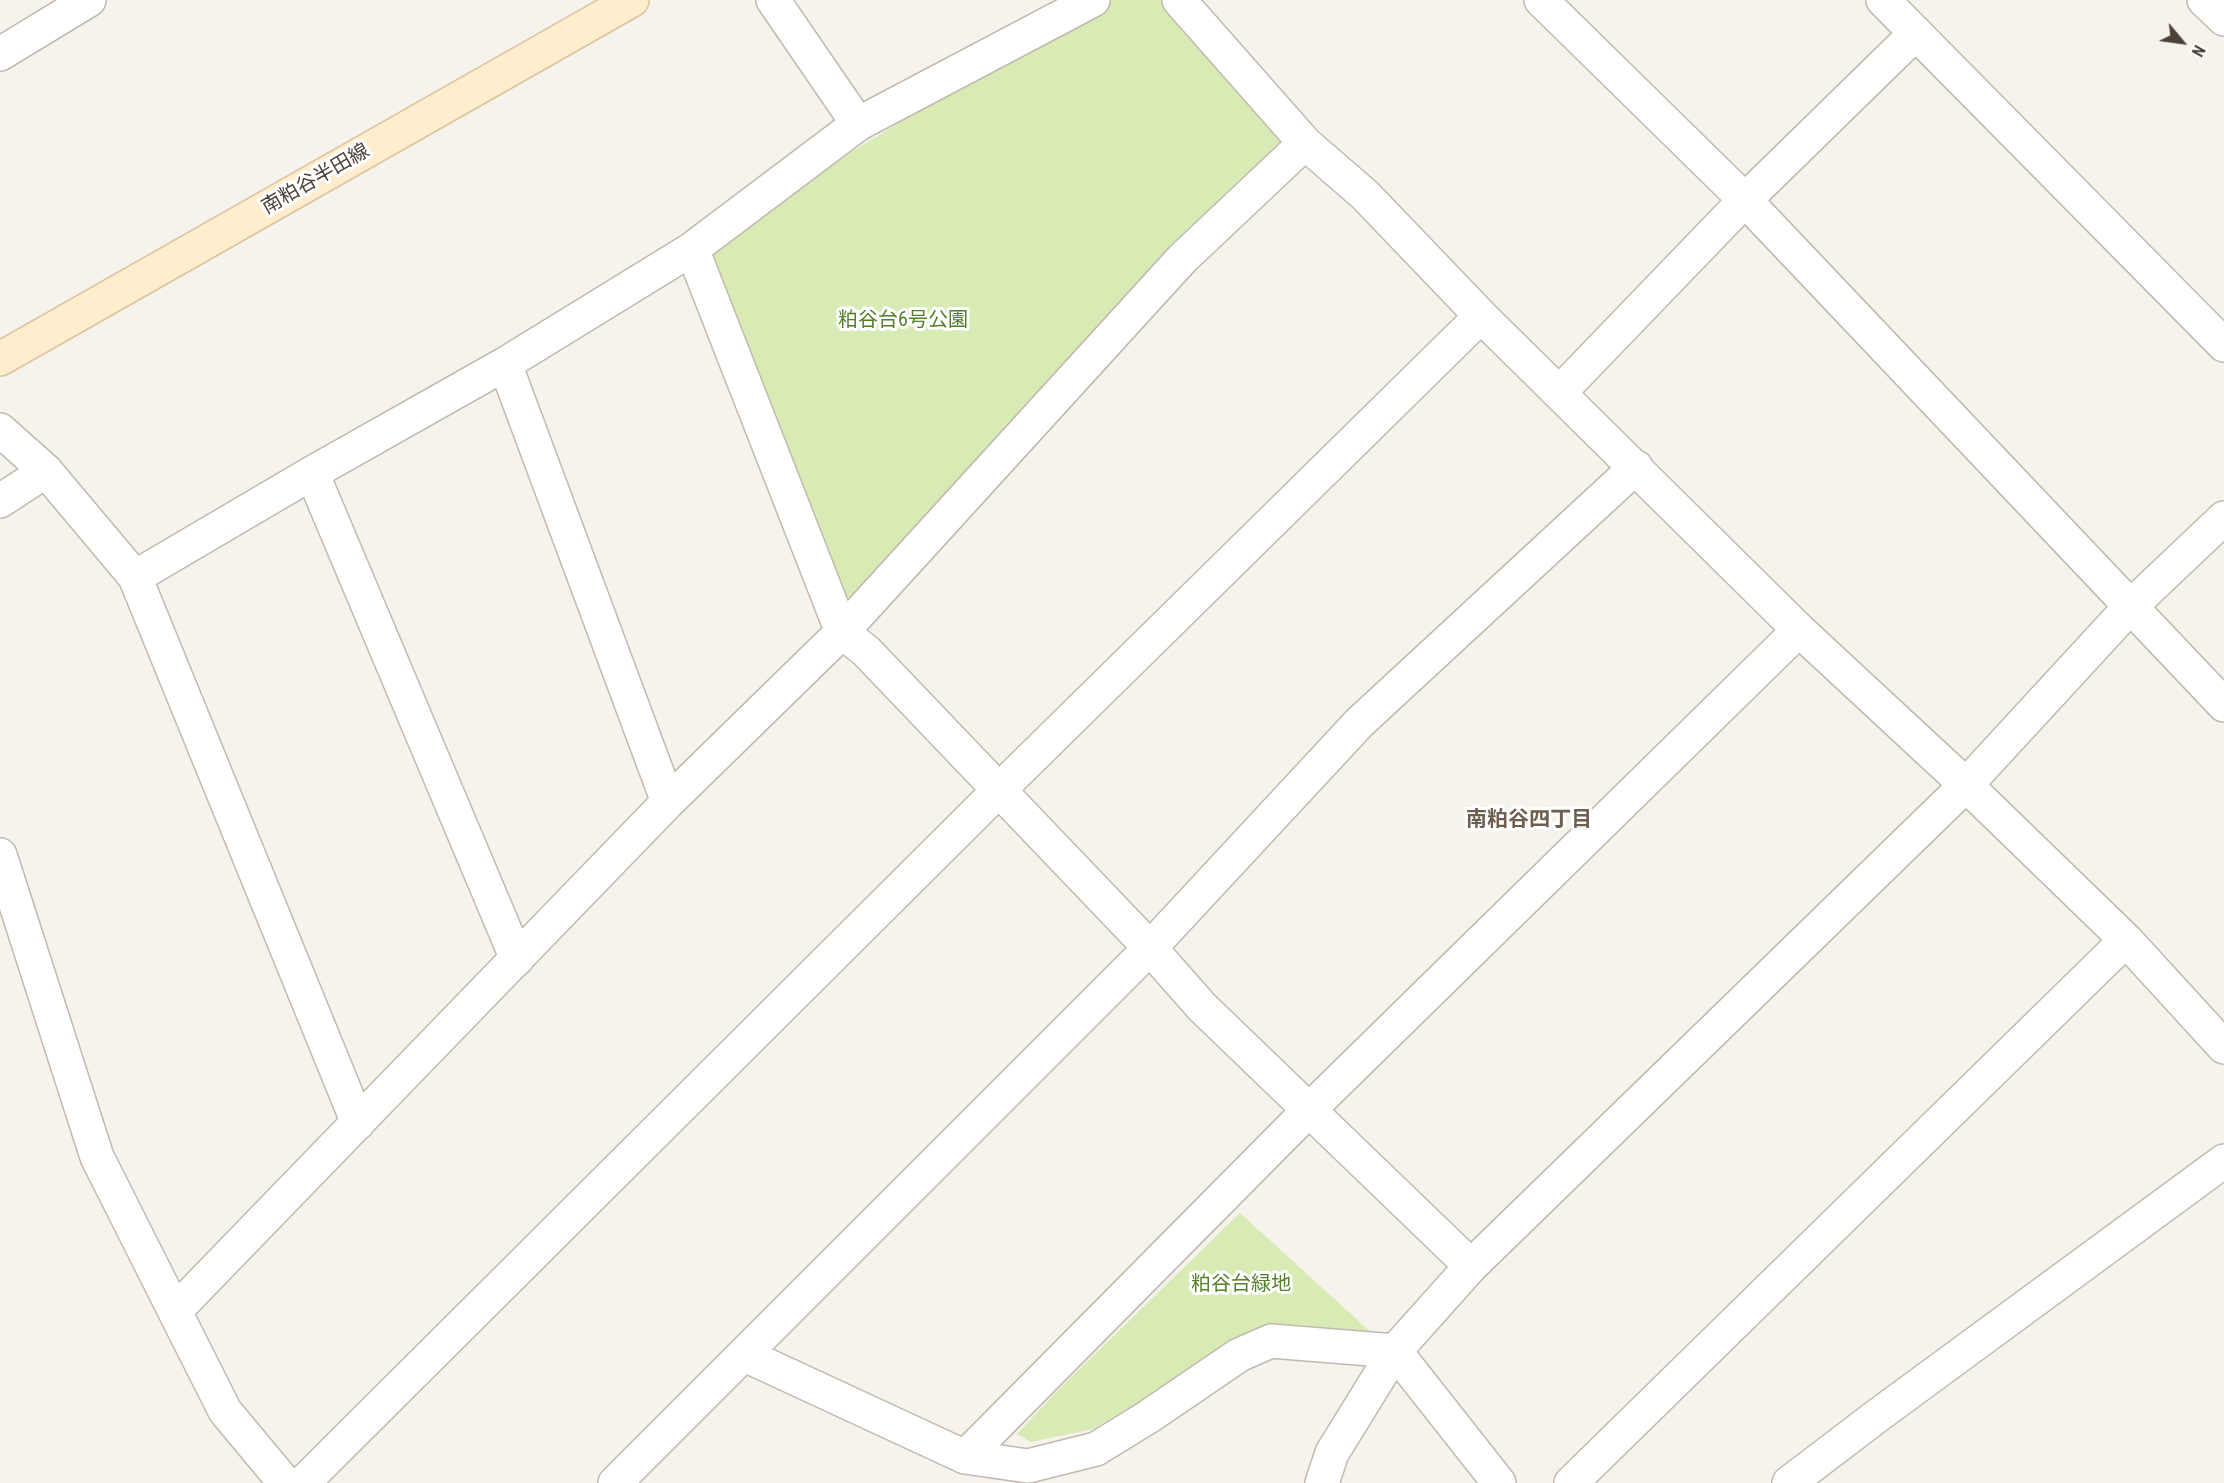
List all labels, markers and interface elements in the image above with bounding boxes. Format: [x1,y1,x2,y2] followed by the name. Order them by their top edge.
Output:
[2152,12,2212,72] north arrow
[2188,42,2209,60] text: N
[258,140,374,220] street label: 南粕谷半田線
[838,309,968,333] park label: 粕谷台6号公園
[1466,808,1592,834] district label: 南粕谷四丁目
[1191,1273,1291,1297] park label: 粕谷台緑地

